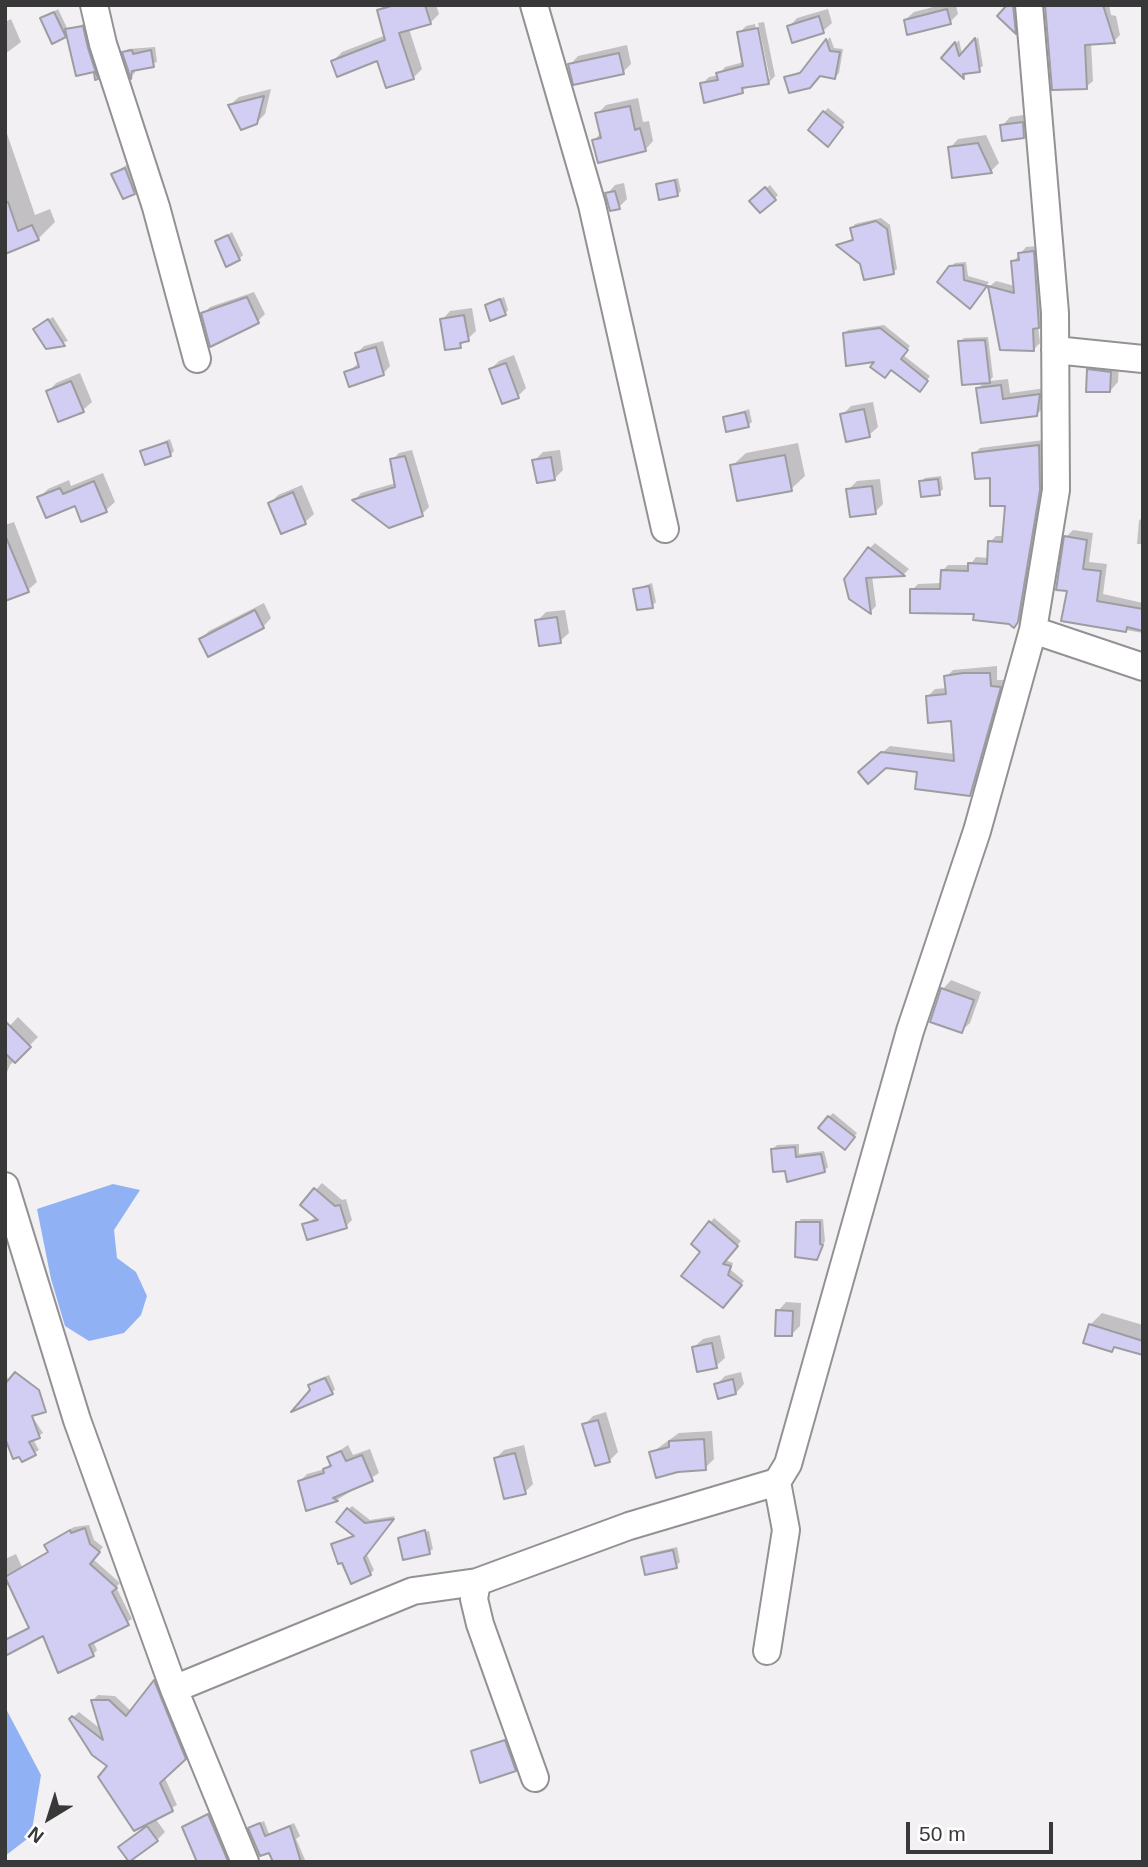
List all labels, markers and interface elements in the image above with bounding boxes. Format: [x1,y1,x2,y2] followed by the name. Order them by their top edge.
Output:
[14,1783,84,1853] north arrow
[910,1808,1057,1852] scale bar
[24,1822,48,1847] text: N
[919,1822,966,1845] text: 50 m

